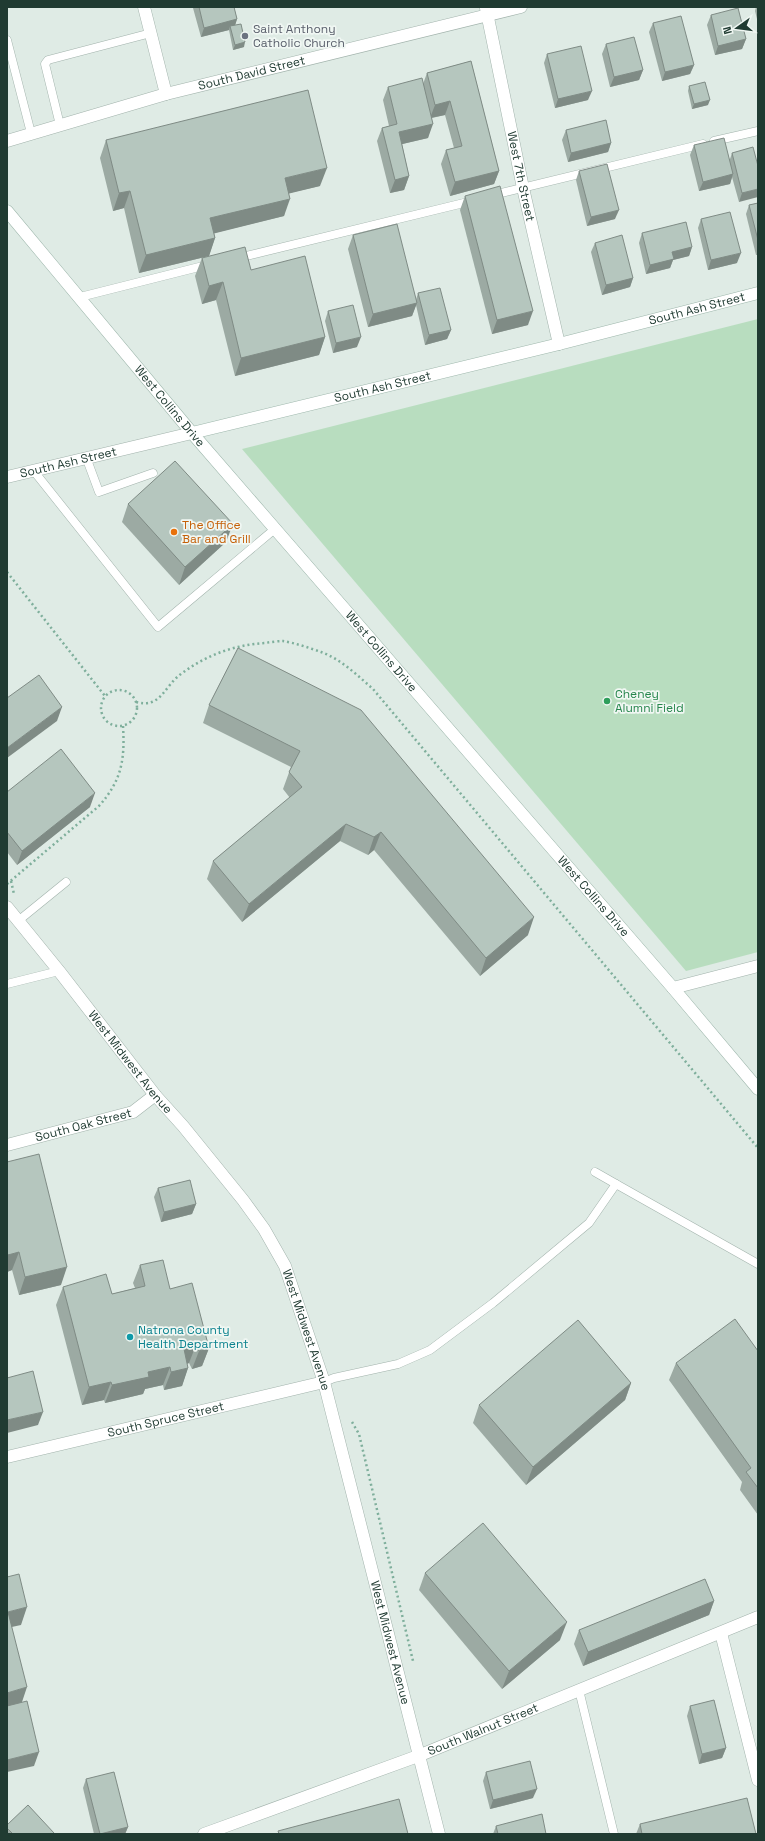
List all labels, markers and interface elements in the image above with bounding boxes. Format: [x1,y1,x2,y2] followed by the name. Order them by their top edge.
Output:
[717,8,757,48] north arrow
[253,21,345,51] place label: Saint Anthony Catholic Church
[720,25,735,36] text: N
[240,31,250,41] marker: Saint Anthony Catholic Church
[197,52,307,94] street label: South David Street
[504,130,538,223] street label: West 7th Street
[647,289,747,329] street label: South Ash Street
[131,362,208,450] street label: West Collins Drive
[332,367,432,406] street label: South Ash Street
[18,443,118,482] street label: South Ash Street
[182,517,251,547] place label: The Office Bar and Grill
[169,527,179,537] marker: The Office Bar and Grill
[342,608,421,695] street label: West Collins Drive
[615,686,684,716] place label: Cheney Alumni Field
[602,696,612,706] marker: Cheney Alumni Field
[554,853,633,940] street label: West Collins Drive
[85,1007,176,1117] street label: West Midwest Avenue
[33,1105,133,1145] street label: South Oak Street
[279,1267,334,1392] street label: West Midwest Avenue
[138,1322,249,1352] place label: Natrona County Health Department
[125,1332,135,1342] marker: Natrona County Health Department
[106,1398,225,1441] street label: South Spruce Street
[367,1579,414,1706] street label: West Midwest Avenue
[425,1700,541,1759] street label: South Walnut Street

